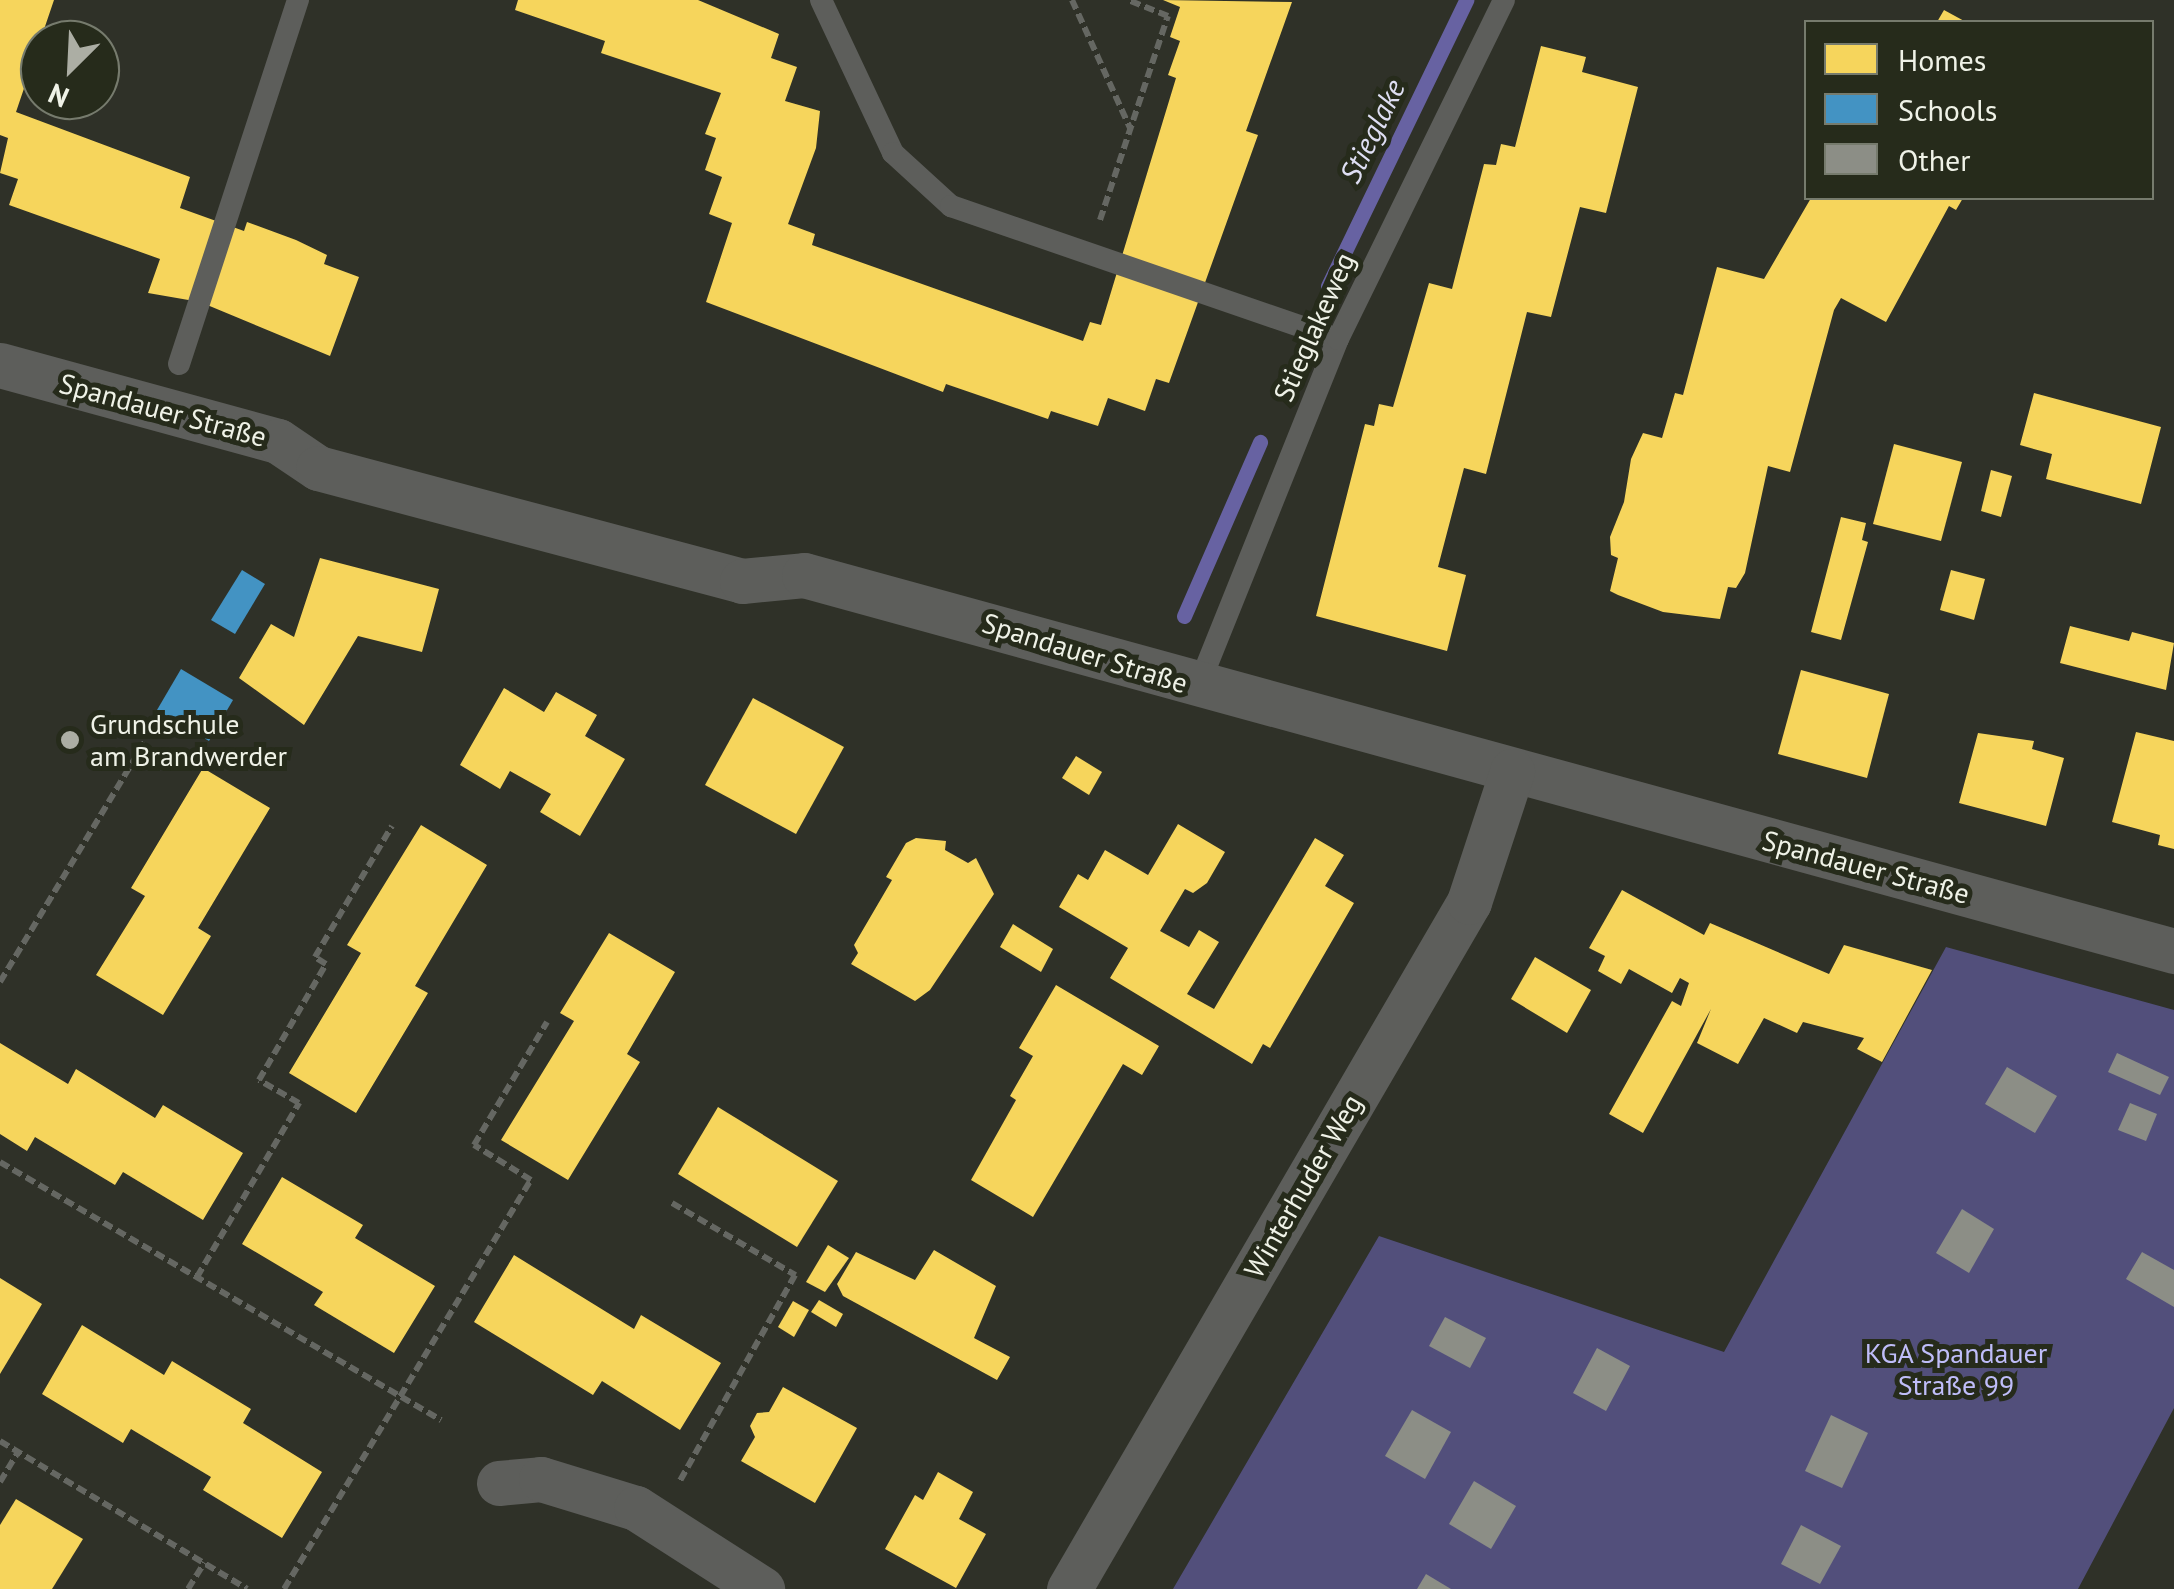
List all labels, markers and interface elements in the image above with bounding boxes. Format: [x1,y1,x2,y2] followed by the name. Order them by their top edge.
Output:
[20,20,120,120] north arrow
[1804,20,2154,200] legend
[1898,40,1986,79] text: Homes
[1332,73,1412,189] water label: Stieglake
[42,75,74,117] text: N
[1898,90,1997,129] text: Schools
[1898,140,1971,179] text: Other
[1266,247,1362,407] street label: Stieglakeweg
[56,366,270,454] street label: Spandauer Straße
[978,606,1192,700] street label: Spandauer Straße
[90,707,287,773] place label: Grundschule am Brandwerder
[59,729,81,751] marker: Grundschule am Brandwerder
[1759,823,1973,911] street label: Spandauer Straße
[1237,1088,1369,1284] street label: Winterhuder Weg
[1864,1336,2048,1402] park label: KGA Spandauer Straße 99

